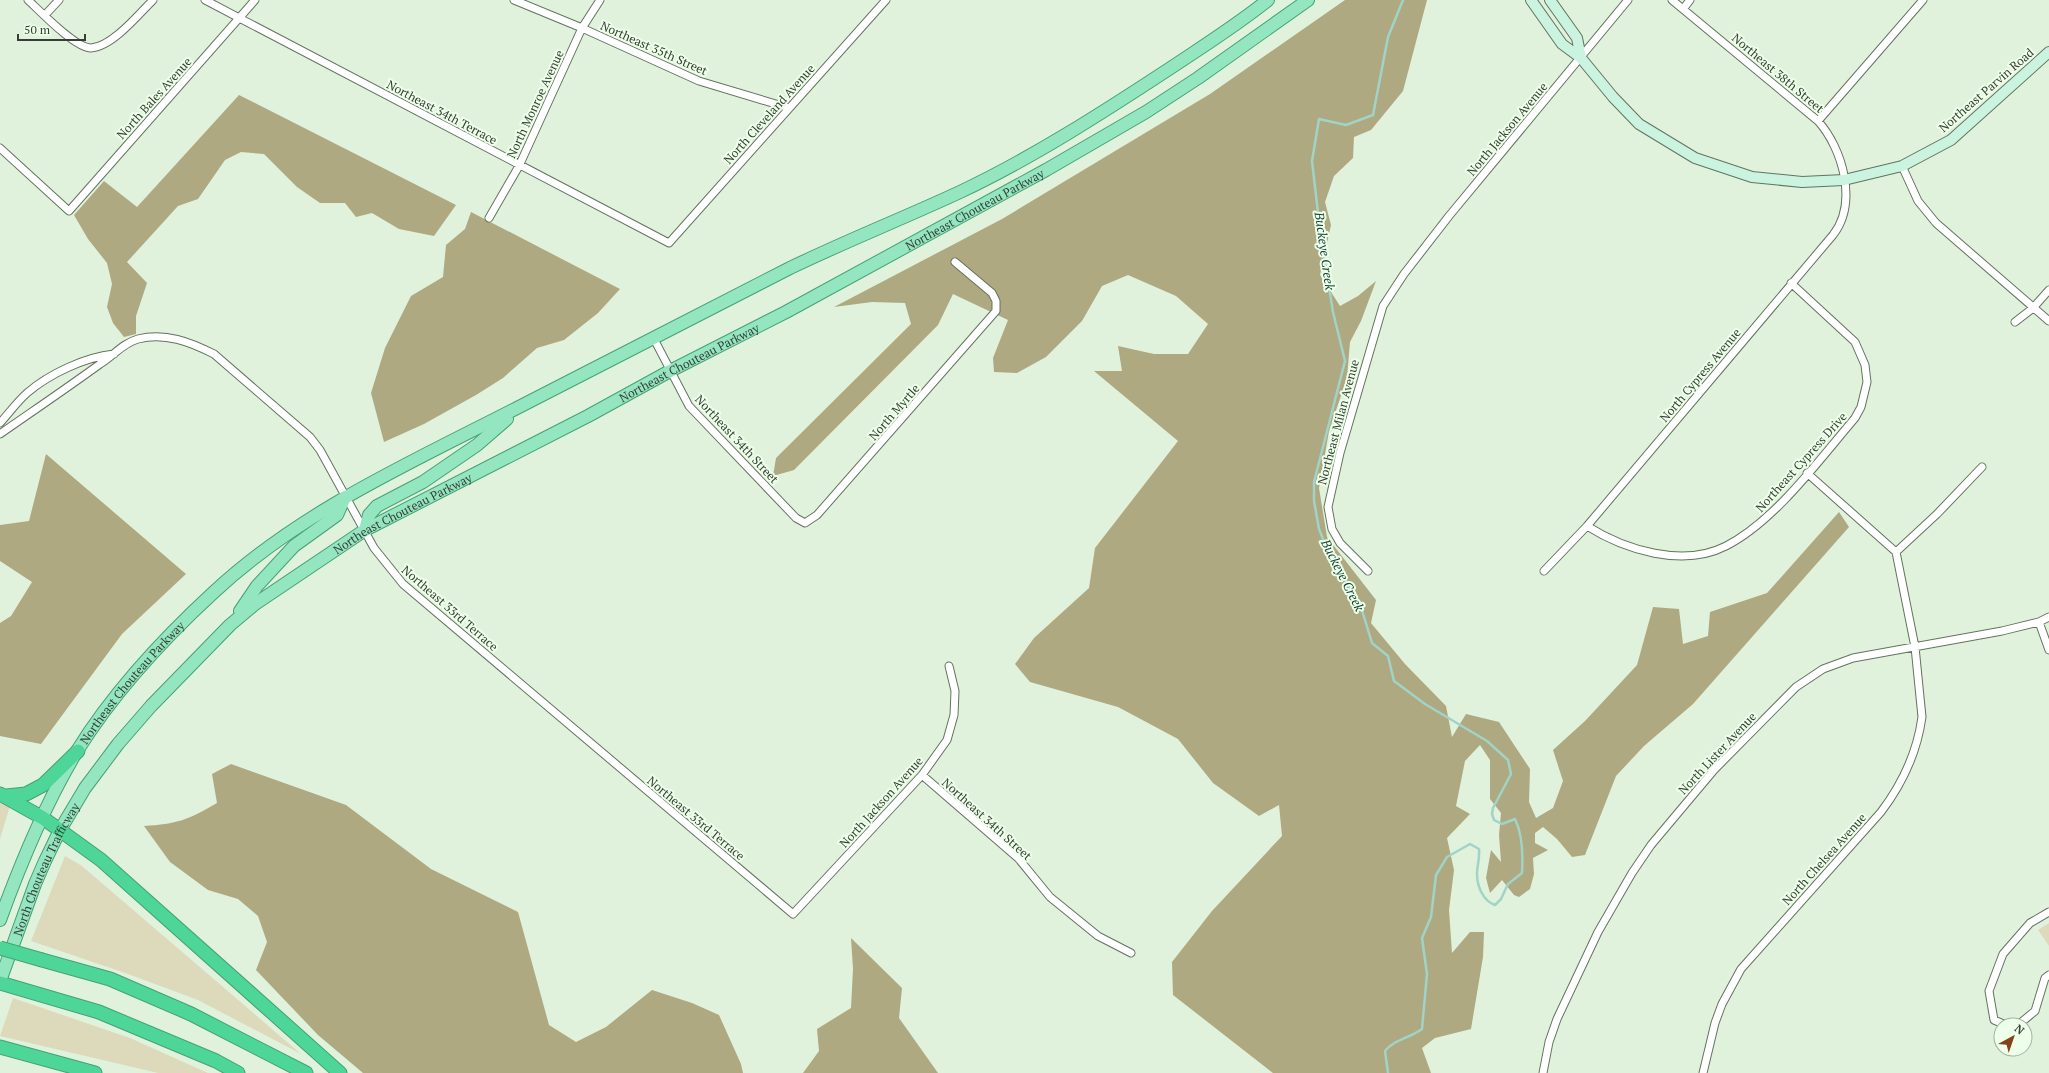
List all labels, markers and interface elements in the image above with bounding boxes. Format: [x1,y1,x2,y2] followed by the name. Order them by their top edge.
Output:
[18,16,85,42] scale bar
[598,18,710,79] street label: Northeast 35th Street
[24,22,51,37] text: 50 m
[1729,30,1827,116] street label: Northeast 38th Street
[1936,45,2037,135] street label: Northeast Parvin Road
[503,47,567,161] street label: North Monroe Avenue
[113,54,195,142] street label: North Bales Avenue
[720,61,818,167] street label: North Cleveland Avenue
[384,77,500,147] street label: Northeast 34th Terrace
[1464,79,1550,179] street label: North Jackson Avenue
[902,165,1047,253] street label: Northeast Chouteau Parkway
[1310,210,1339,292] water label: Buckeye Creek
[616,319,762,405] street label: Northeast Chouteau Parkway
[1656,325,1744,425] street label: North Cypress Avenue
[1314,358,1362,486] street label: Northeast Milan Avenue
[866,381,922,443] street label: North Myrtle
[692,392,782,487] street label: Northeast 34th Street
[1752,409,1850,515] street label: Northeast Cypress Drive
[330,469,475,557] street label: Northeast Chouteau Parkway
[1317,535,1369,615] water label: Buckeye Creek
[399,562,501,654] street label: Northeast 33rd Terrace
[76,617,188,747] street label: Northeast Chouteau Parkway
[1675,709,1759,797] street label: North Lister Avenue
[836,753,926,851] street label: North Jackson Avenue
[644,773,748,863] street label: Northeast 33rd Terrace
[939,775,1035,864] street label: Northeast 34th Street
[9,799,83,938] street label: North Chouteau Trafficway
[1779,810,1869,908] street label: North Chelsea Avenue
[1993,1017,2033,1057] north arrow
[2012,1021,2028,1038] text: N

